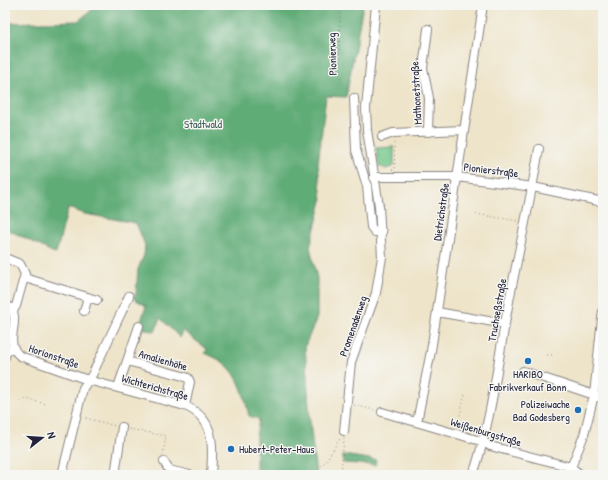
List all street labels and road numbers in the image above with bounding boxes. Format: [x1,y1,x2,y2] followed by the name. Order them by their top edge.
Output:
[324,32,340,76] street label: Pionierweg
[407,60,425,125] street label: Mathonetstraße
[463,160,520,180] street label: Pionierstraße
[430,182,452,242] street label: Dietrichstraße
[485,277,510,343] street label: Truchseßstraße
[336,294,370,358] street label: Promenadenweg
[27,341,82,371] street label: Horionstraße
[137,346,190,374] street label: Amalienhöhe
[120,371,191,403] street label: Wichterichstraße
[449,415,524,450] street label: Weißenburgstraße

